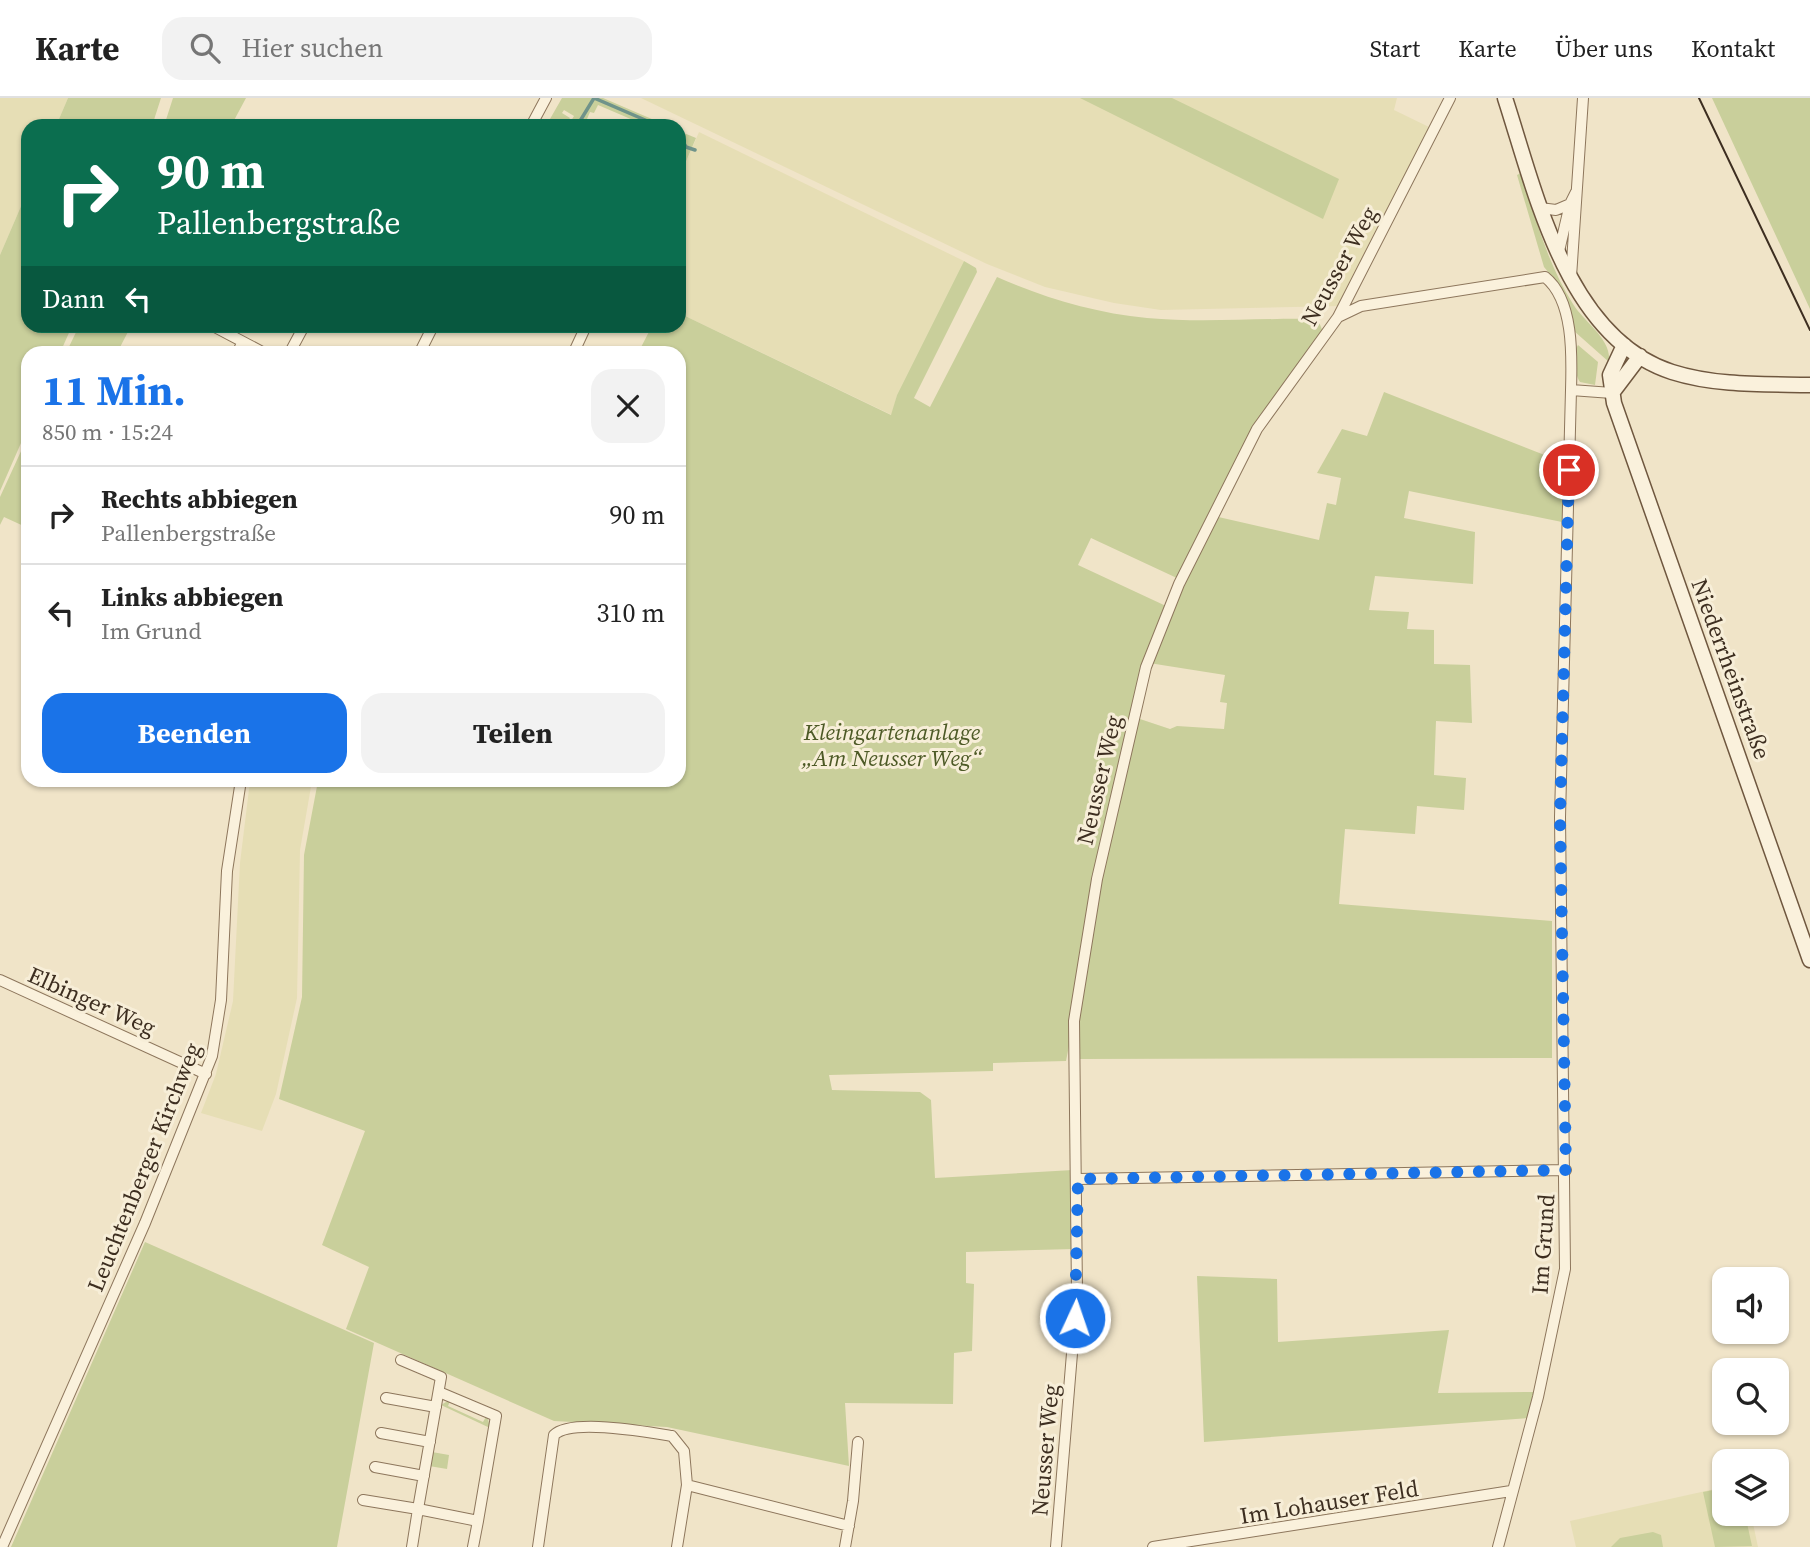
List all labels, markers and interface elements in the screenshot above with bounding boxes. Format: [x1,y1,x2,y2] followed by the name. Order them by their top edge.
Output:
[162,17,652,80] search box
[35,26,120,71] text: Karte
[186,29,224,67] icon: search
[242,30,383,66] text: Hier suchen
[1370,32,1420,65] text: Start
[1458,32,1517,65] text: Karte
[1555,32,1653,65] text: Über uns
[1691,32,1775,65] text: Kontakt
[157,137,265,204] text: 90 m
[42,147,133,238] icon: right
[1293,200,1385,331] street label: Neusser Weg
[157,201,401,245] text: Pallenbergstraße
[119,280,157,318] icon: left
[42,281,105,317] text: Dann
[42,361,186,419] text: 11 Min.
[591,369,665,443] button: close
[42,416,173,448] text: 850 m · 15:24
[1539,440,1599,500] pin
[1550,451,1588,489] icon: arrive
[101,481,298,517] text: Rechts abbiegen
[42,496,80,534] icon: right
[610,497,665,533] text: 90 m
[101,517,276,549] text: Pallenbergstraße
[1684,574,1778,764] street label: Niederrheinstraße
[101,579,284,615] text: Links abbiegen
[42,594,80,632] icon: left
[597,595,665,631] text: 310 m
[101,615,201,647] text: Im Grund
[42,693,347,773] button: Beenden
[361,693,665,773] button: Teilen
[1069,712,1129,848] street label: Neusser Weg
[801,716,983,774] park label: Kleingartenanlage „Am Neusser Weg“
[23,959,161,1043] street label: Elbinger Weg
[79,1038,209,1296] street label: Leuchtenberger Kirchweg
[1524,1193,1562,1295] street label: Im Grund
[1712,1267,1789,1526] map controls
[1712,1267,1789,1344] button: sound
[1038,1281,1112,1355] position arrow
[1712,1358,1789,1435] button: search
[1023,1383,1067,1517] street label: Neusser Weg
[1712,1449,1789,1526] button: layers
[1237,1472,1421,1532] street label: Im Lohauser Feld

